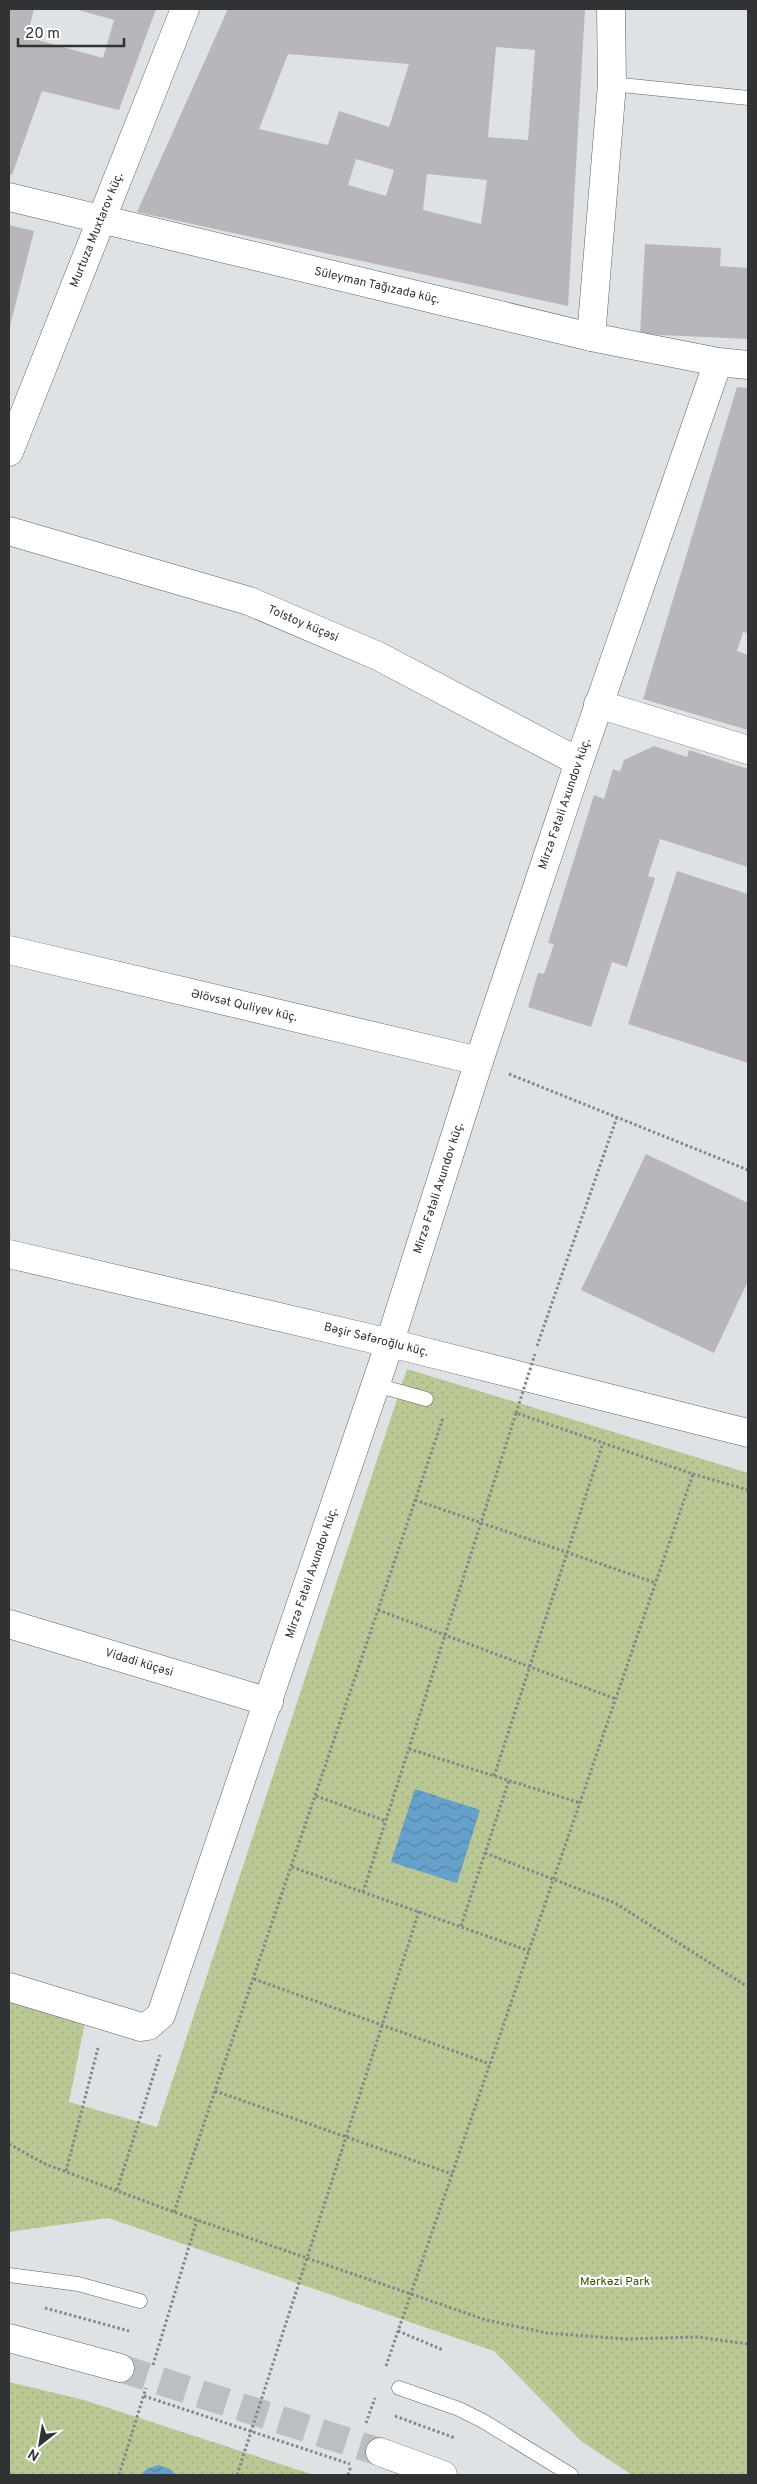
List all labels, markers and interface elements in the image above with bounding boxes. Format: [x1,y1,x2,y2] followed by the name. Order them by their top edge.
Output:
[18,15,124,47] scale bar
[25,25,60,44] text: 20 m
[67,170,128,290] street label: Murtuza Muxtarov küç.
[313,264,442,308] street label: Süleyman Tağızadə küç.
[265,602,341,646] street label: Tolstoy küçəsi
[535,736,595,872] street label: Mirzə Fətəli Axundov küç.
[189,986,299,1026] street label: Əlövsət Quliyev küç.
[410,1120,468,1256] street label: Mirzə Fətəli Axundov küç.
[322,1319,430,1361] street label: Bəşir Səfəroğlu küç.
[282,1505,342,1641] street label: Mirzə Fətəli Axundov küç.
[103,1645,175,1681] street label: Vidadi küçəsi
[580,2274,650,2290] park label: Mərkəzi Park
[15,2419,65,2469] north arrow
[25,2444,43,2464] text: N

